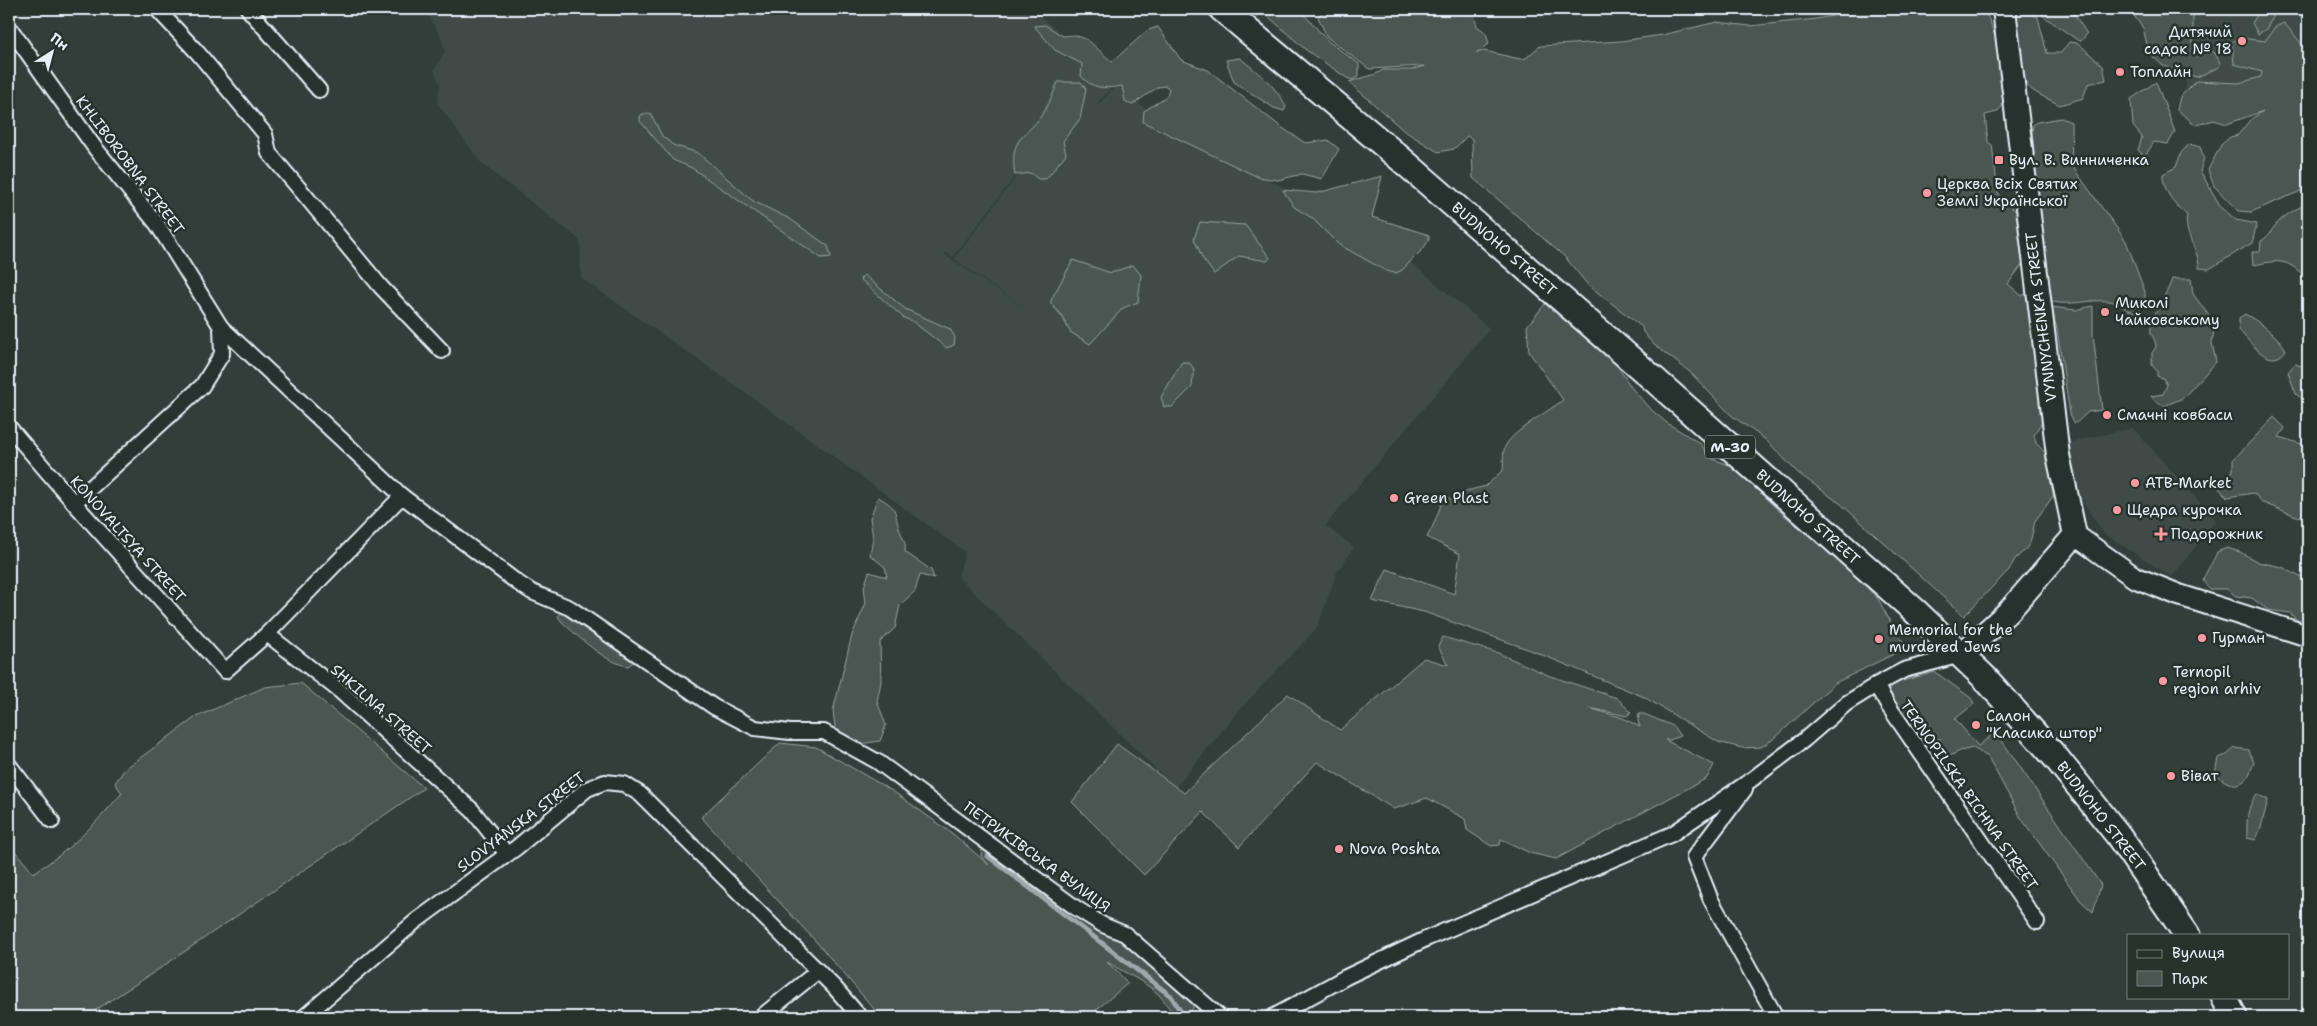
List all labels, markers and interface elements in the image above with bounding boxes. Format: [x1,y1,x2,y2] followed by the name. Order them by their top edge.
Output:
[2144,22,2232,59] place label: Дитячий садок № 18
[28,28,78,78] north arrow
[47,29,72,54] text: Пн
[2236,35,2248,47] marker: Дитячий садок № 18
[2130,62,2191,82] place label: Топлайн
[2114,66,2126,78] marker: Топлайн
[71,92,189,238] street label: KHLIBOROBNA STREET
[2009,150,2149,170] place label: Вул. В. Винниченка
[1993,154,2005,166] marker: Вул. В. Винниченка
[1937,174,2078,211] place label: Церква Всіх Святих Землі Української
[1921,187,1933,199] marker: Церква Всіх Святих Землі Української
[1447,198,1561,300] street label: BUDNOHO STREET
[2021,231,2061,403] street label: VYNNYCHENKA STREET
[2115,293,2220,330] place label: Миколі Чайковському
[2099,306,2111,318] marker: Миколі Чайковському
[2117,405,2233,425] place label: Смачні ковбаси
[2101,409,2113,421] marker: Смачні ковбаси
[1705,436,1755,458] road number: М-30
[1752,465,1864,569] street label: BUDNOHO STREET
[66,471,190,607] street label: KONOVALTSYA STREET
[2145,473,2232,493] place label: ATB-Market
[2129,477,2141,489] marker: ATB-Market
[1404,488,1489,508] place label: Green Plast
[1388,492,1400,504] marker: Green Plast
[2127,500,2242,520] place label: Щедра курочка
[2111,504,2123,516] marker: Щедра курочка
[2171,524,2263,544] place label: Подорожник
[2155,528,2167,540] marker: Подорожник
[1889,620,2013,657] place label: Memorial for the murdered Jews
[2212,628,2265,648] place label: Гурман
[2196,632,2208,644] marker: Гурман
[1873,633,1885,645] marker: Memorial for the murdered Jews
[326,660,436,758] street label: SHKILNA STREET
[2173,662,2261,699] place label: Ternopil region arhiv
[2157,675,2169,687] marker: Ternopil region arhiv
[1896,696,2042,894] street label: TERNOPILSKA BICHNA STREET
[1986,706,2102,743] place label: Салон "Класика штор"
[1970,719,1982,731] marker: Салон "Класика штор"
[2052,757,2150,875] street label: BUDNOHO STREET
[2181,766,2219,786] place label: Віват
[453,767,589,877] street label: SLOVYANSKA STREET
[2165,770,2177,782] marker: Віват
[960,797,1114,917] street label: ПЕТРИКІВСЬКА ВУЛИЦЯ
[1349,839,1441,859] place label: Nova Poshta
[1333,843,1345,855] marker: Nova Poshta
[2127,934,2290,998] legend
[2172,943,2225,963] text: Вулиця
[2172,969,2208,989] text: Парк

